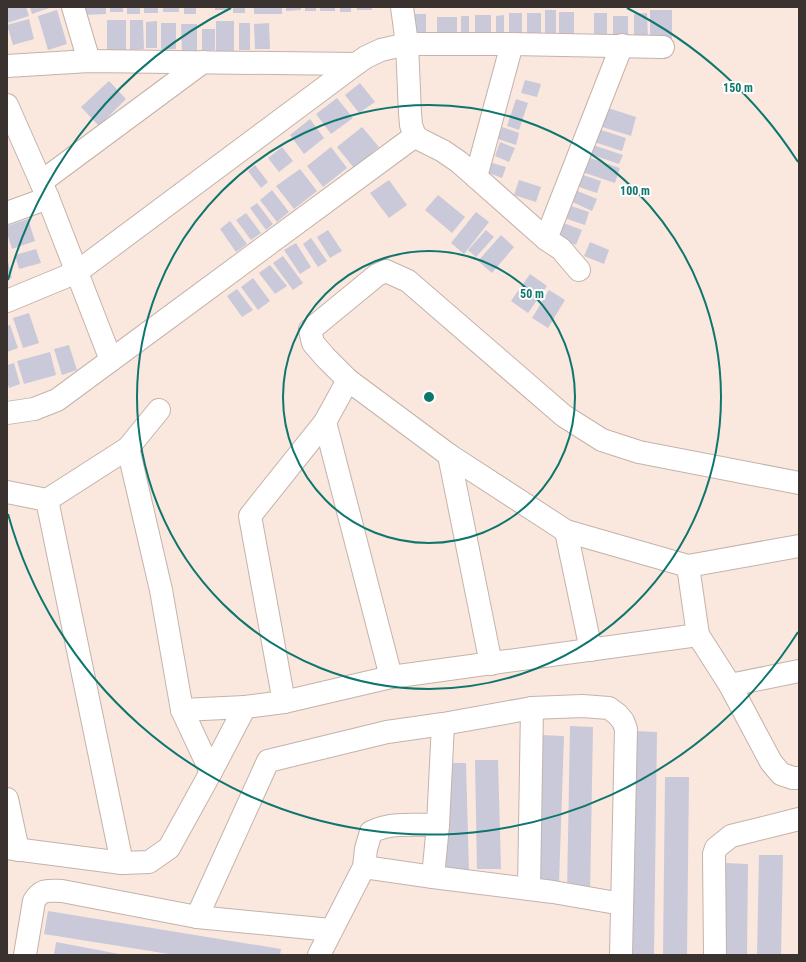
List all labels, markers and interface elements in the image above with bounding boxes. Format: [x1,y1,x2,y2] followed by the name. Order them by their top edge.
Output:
[723,81,753,95] text: 150 m
[620,184,650,198] text: 100 m
[520,287,544,301] text: 50 m
[422,390,436,404] centre of rings

